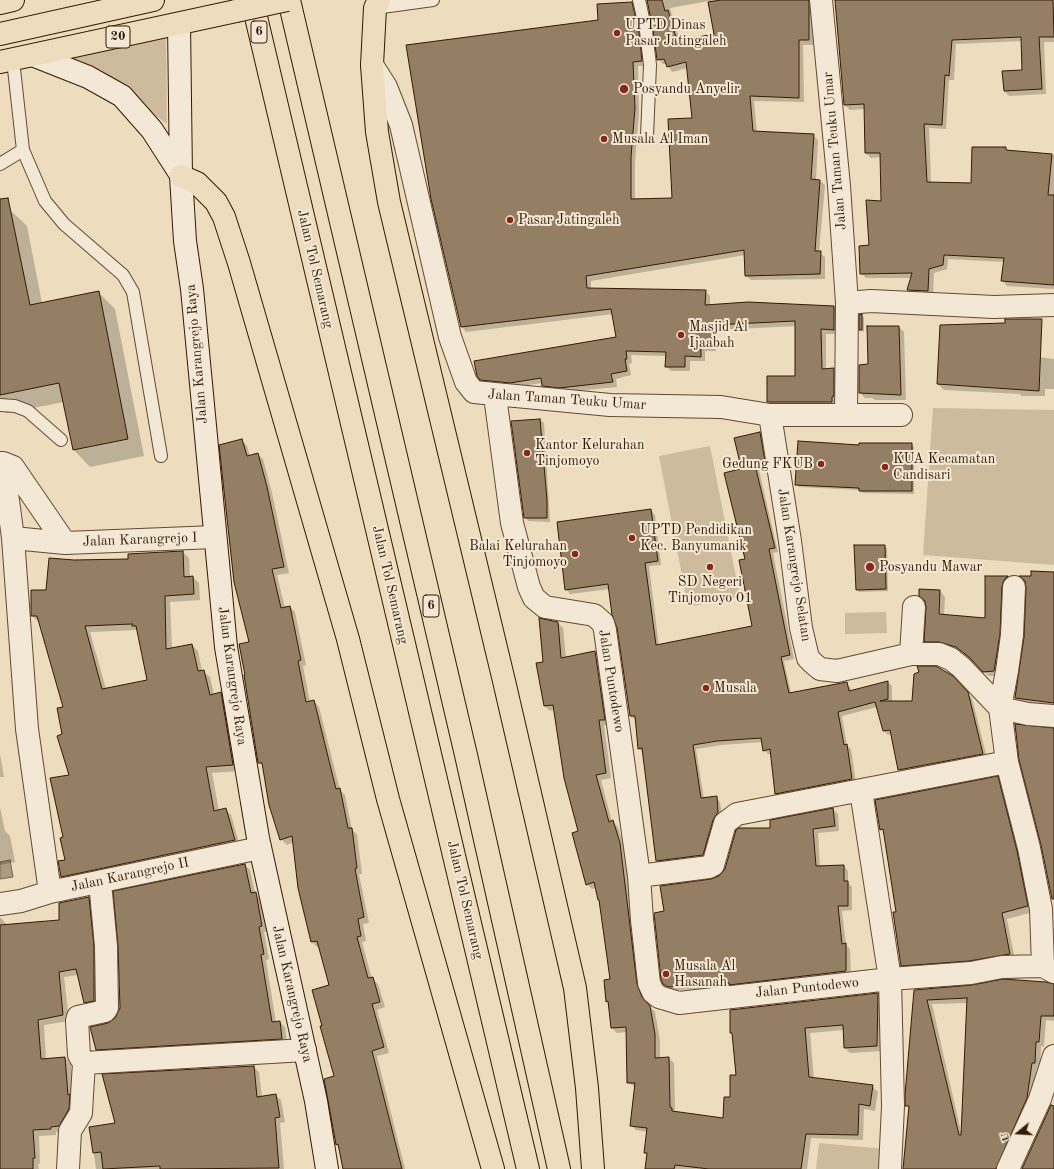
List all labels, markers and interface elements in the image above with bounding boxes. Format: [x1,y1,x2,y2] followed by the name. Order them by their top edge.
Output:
[625,17,726,50] place label: UPTD Dinas Pasar Jatingaleh
[251,21,267,43] road number: 6
[106,26,130,48] road number: 20
[612,28,622,38] marker: UPTD Dinas Pasar Jatingaleh
[820,71,850,231] street label: Jalan Taman Teuku Umar
[633,81,740,97] place label: Posyandu Anyelir
[618,83,630,95] marker: Posyandu Anyelir
[612,131,708,147] place label: Musala Al Iman
[599,134,609,144] marker: Musala Al Iman
[293,208,337,330] street label: Jalan Tol Semarang
[518,212,619,228] place label: Pasar Jatingaleh
[505,215,515,225] marker: Pasar Jatingaleh
[183,284,211,424] street label: Jalan Karangrejo Raya
[689,319,748,352] place label: Masjid Al Ijaabah
[676,330,686,340] marker: Masjid Al Ijaabah
[487,386,647,414] street label: Jalan Taman Teuku Umar
[535,437,645,470] place label: Kantor Kelurahan Tinjomoyo
[522,448,532,458] marker: Kantor Kelurahan Tinjomoyo
[893,451,995,484] place label: KUA Kecamatan Candisari
[722,456,813,472] place label: Gedung FKUB
[816,459,826,469] marker: Gedung FKUB
[880,462,890,472] marker: KUA Kecamatan Candisari
[774,487,814,643] street label: Jalan Karangrejo Selatan
[640,522,752,554] place label: UPTD Pendidikan Kec. Banyumanik
[368,524,412,646] street label: Jalan Tol Semarang
[82,530,198,550] street label: Jalan Karangrejo I
[627,533,637,543] marker: UPTD Pendidikan Kec. Banyumanik
[469,538,567,570] place label: Balai Kelurahan Tinjomoyo
[570,549,580,559] marker: Balai Kelurahan Tinjomoyo
[879,559,982,575] place label: Posyandu Mawar
[864,561,876,573] marker: Posyandu Mawar
[705,562,715,572] marker: SD Negeri Tinjomoyo 01
[668,574,752,606] place label: SD Negeri Tinjomoyo 01
[423,595,439,617] road number: 6
[214,605,250,747] street label: Jalan Karangrejo Raya
[595,628,627,734] street label: Jalan Puntodewo
[714,680,757,696] place label: Musala
[701,683,711,693] marker: Musala
[443,839,487,961] street label: Jalan Tol Semarang
[69,854,191,896] street label: Jalan Karangrejo II
[268,924,316,1064] street label: Jalan Karangrejo Raya
[674,958,735,990] place label: Musala Al Hasanah
[661,969,671,979] marker: Musala Al Hasanah
[754,974,860,1002] street label: Jalan Puntodewo
[998,1113,1038,1153] north arrow
[1000,1131,1013,1143] text: U

